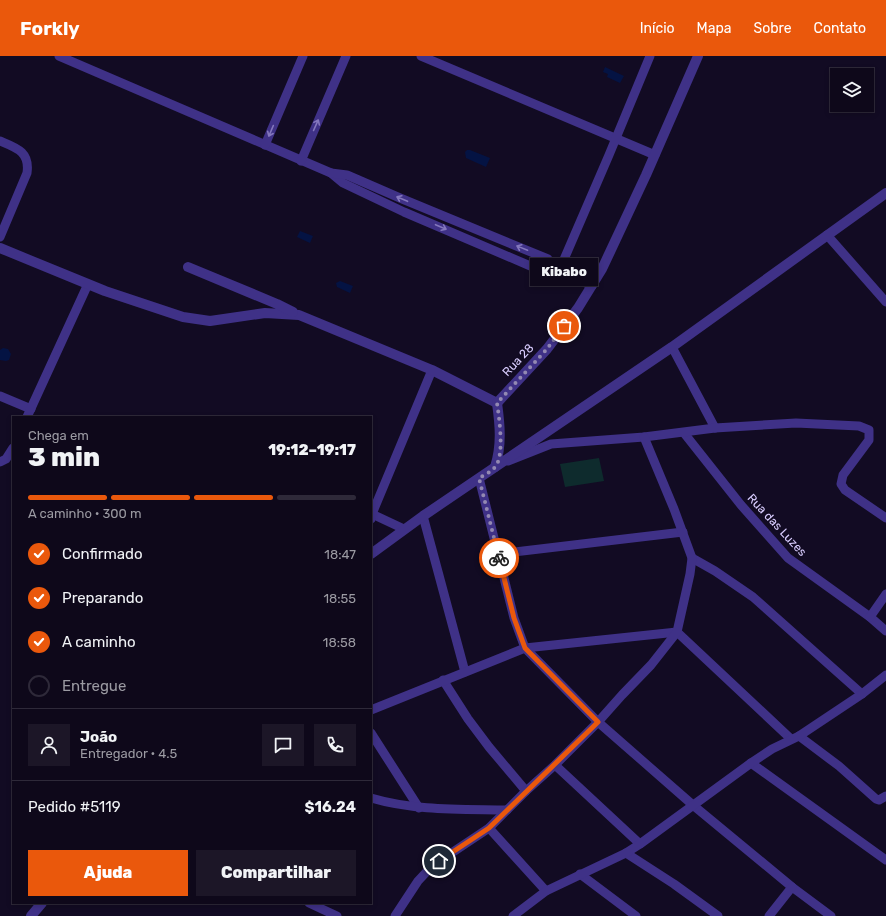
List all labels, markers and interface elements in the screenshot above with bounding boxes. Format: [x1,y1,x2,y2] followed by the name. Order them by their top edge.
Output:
[20,17,80,40] text: Forkly
[640,20,675,37] text: Início
[697,20,732,37] text: Mapa
[754,20,792,37] text: Sobre
[814,20,866,37] text: Contato
[830,68,874,112] map controls
[830,68,874,112] button: layers
[313,119,320,131] one-way arrow
[267,124,274,136] one-way arrow
[396,195,408,202] one-way arrow
[434,224,446,232] one-way arrow
[516,244,528,251] one-way arrow
[530,258,598,286] callout: Kibabo
[541,264,587,279] text: Kibabo
[547,309,581,343] pin
[553,315,575,337] icon: bag
[499,341,537,379] street label: Rua 28
[28,428,89,443] text: Chega em
[268,441,356,459] text: 19:12–19:17
[28,442,100,473] text: 3 min
[745,491,809,559] street label: Rua das Luzes
[28,506,142,521] text: A caminho · 300 m
[479,538,519,578] courier
[28,543,50,565] icon: check
[62,545,143,563] text: Confirmado
[324,547,356,562] text: 18:47
[488,547,510,569] icon: bike
[28,587,50,609] icon: check
[62,589,143,607] text: Preparando
[323,591,356,606] text: 18:55
[28,631,50,653] icon: check
[62,633,136,651] text: A caminho
[323,635,356,650] text: 18:58
[62,677,126,695] text: Entregue
[28,724,70,766] button: person
[262,724,304,766] button: chat
[314,724,356,766] button: phone
[80,728,117,746] text: João
[80,746,177,761] text: Entregador · 4.5
[28,798,121,816] text: Pedido #5119
[305,798,356,816] text: $16.24
[422,844,456,878] pin
[28,850,188,896] button: Ajuda
[196,850,356,896] button: Compartilhar
[428,850,450,872] icon: home

